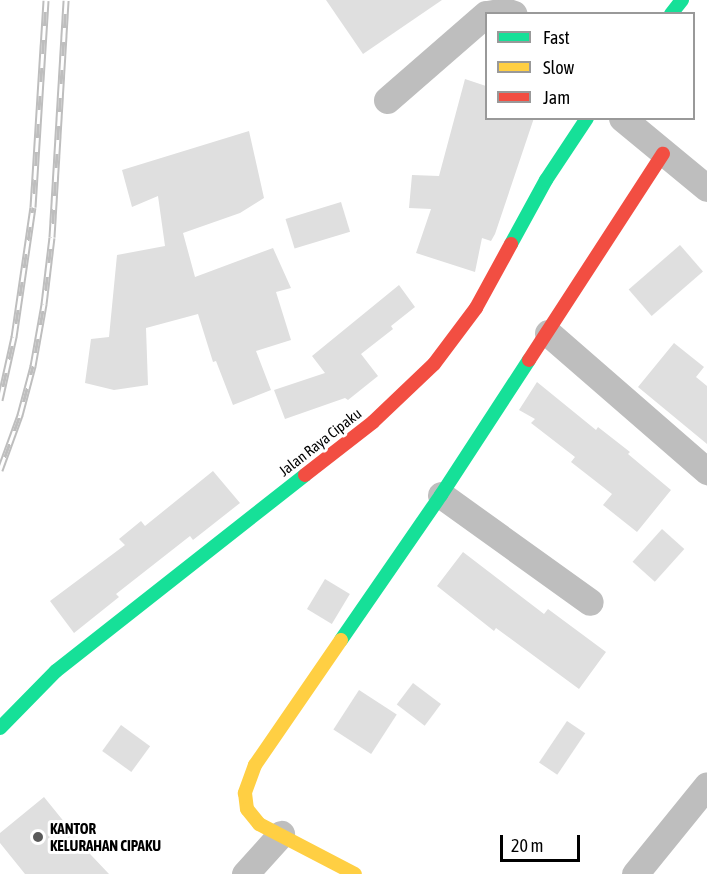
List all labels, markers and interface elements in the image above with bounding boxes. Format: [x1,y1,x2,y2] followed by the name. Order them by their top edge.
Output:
[485,12,695,120] legend
[543,27,570,48] text: Fast
[543,57,574,78] text: Slow
[543,87,570,108] text: Jam
[275,404,365,480] street label: Jalan Raya Cipaku
[50,819,161,854] place label: KANTOR KELURAHAN CIPAKU
[503,823,582,861] scale bar
[31,830,45,844] marker: KANTOR KELURAHAN CIPAKU
[511,835,543,856] text: 20 m

